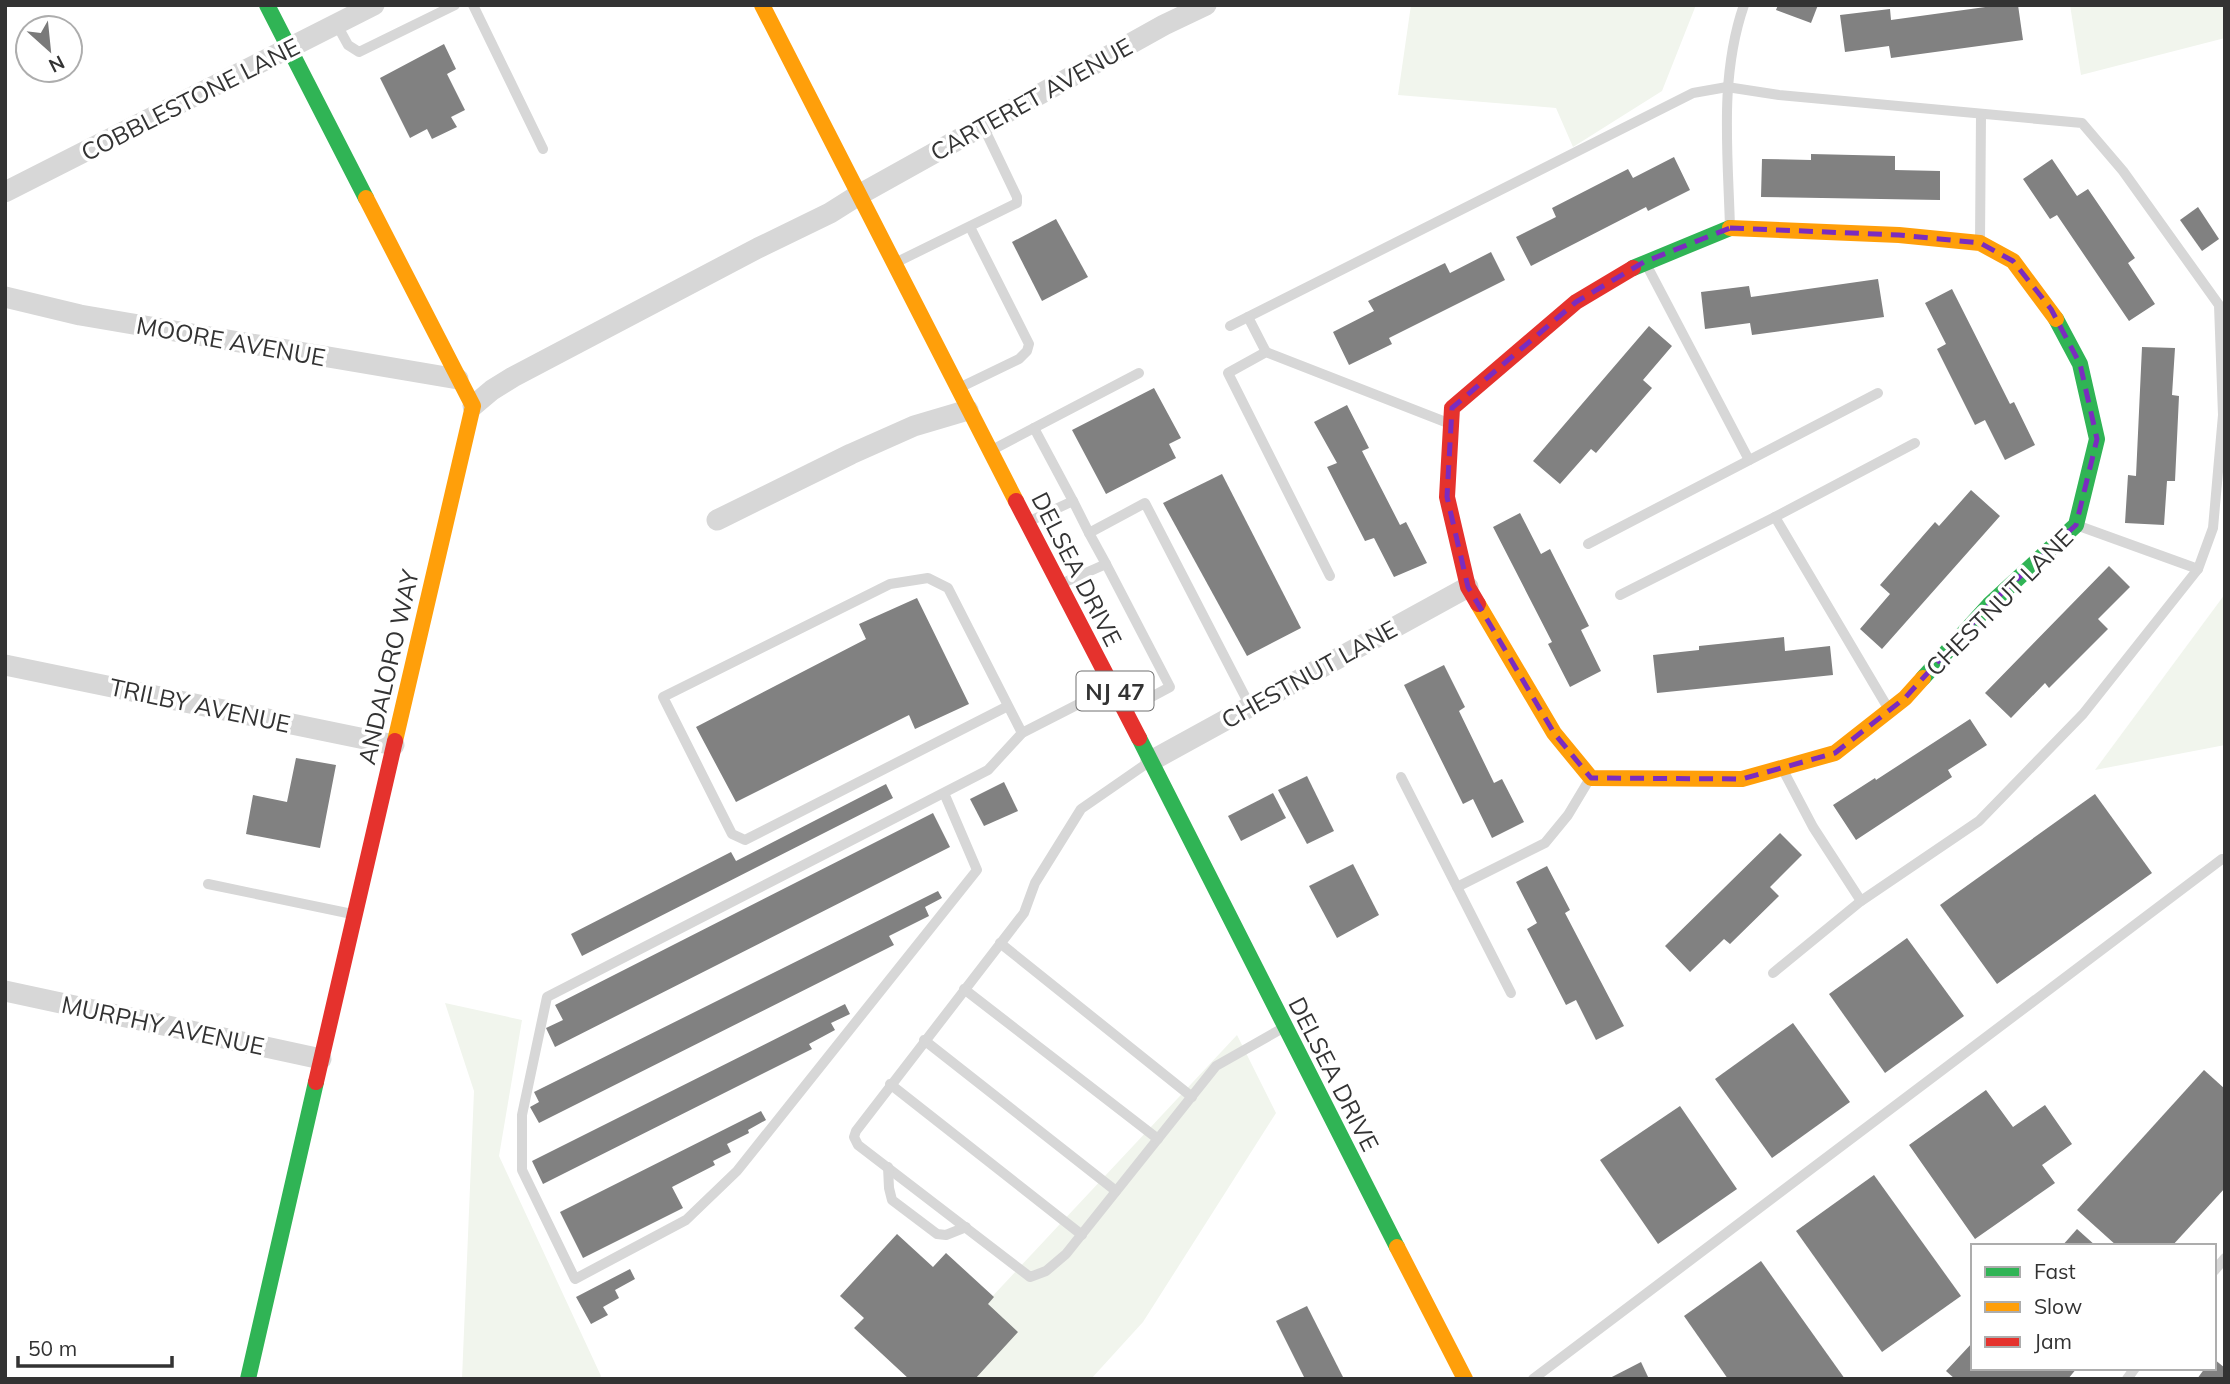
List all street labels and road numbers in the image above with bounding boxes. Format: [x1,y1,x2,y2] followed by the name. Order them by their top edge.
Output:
[76,31,304,167] street label: COBBLESTONE LANE
[925,31,1137,167] street label: CARTERET AVENUE
[134,310,328,372] street label: MOORE AVENUE
[1025,487,1129,651] street label: DELSEA DRIVE
[1919,522,2079,682] street label: CHESTNUT LANE
[351,566,425,767] street label: ANDALORO WAY
[1216,613,1402,735] street label: CHESTNUT LANE
[107,671,293,739] street label: TRILBY AVENUE
[1076,671,1154,710] road number: NJ 47
[59,989,267,1061] street label: MURPHY AVENUE
[1282,992,1386,1156] street label: DELSEA DRIVE

